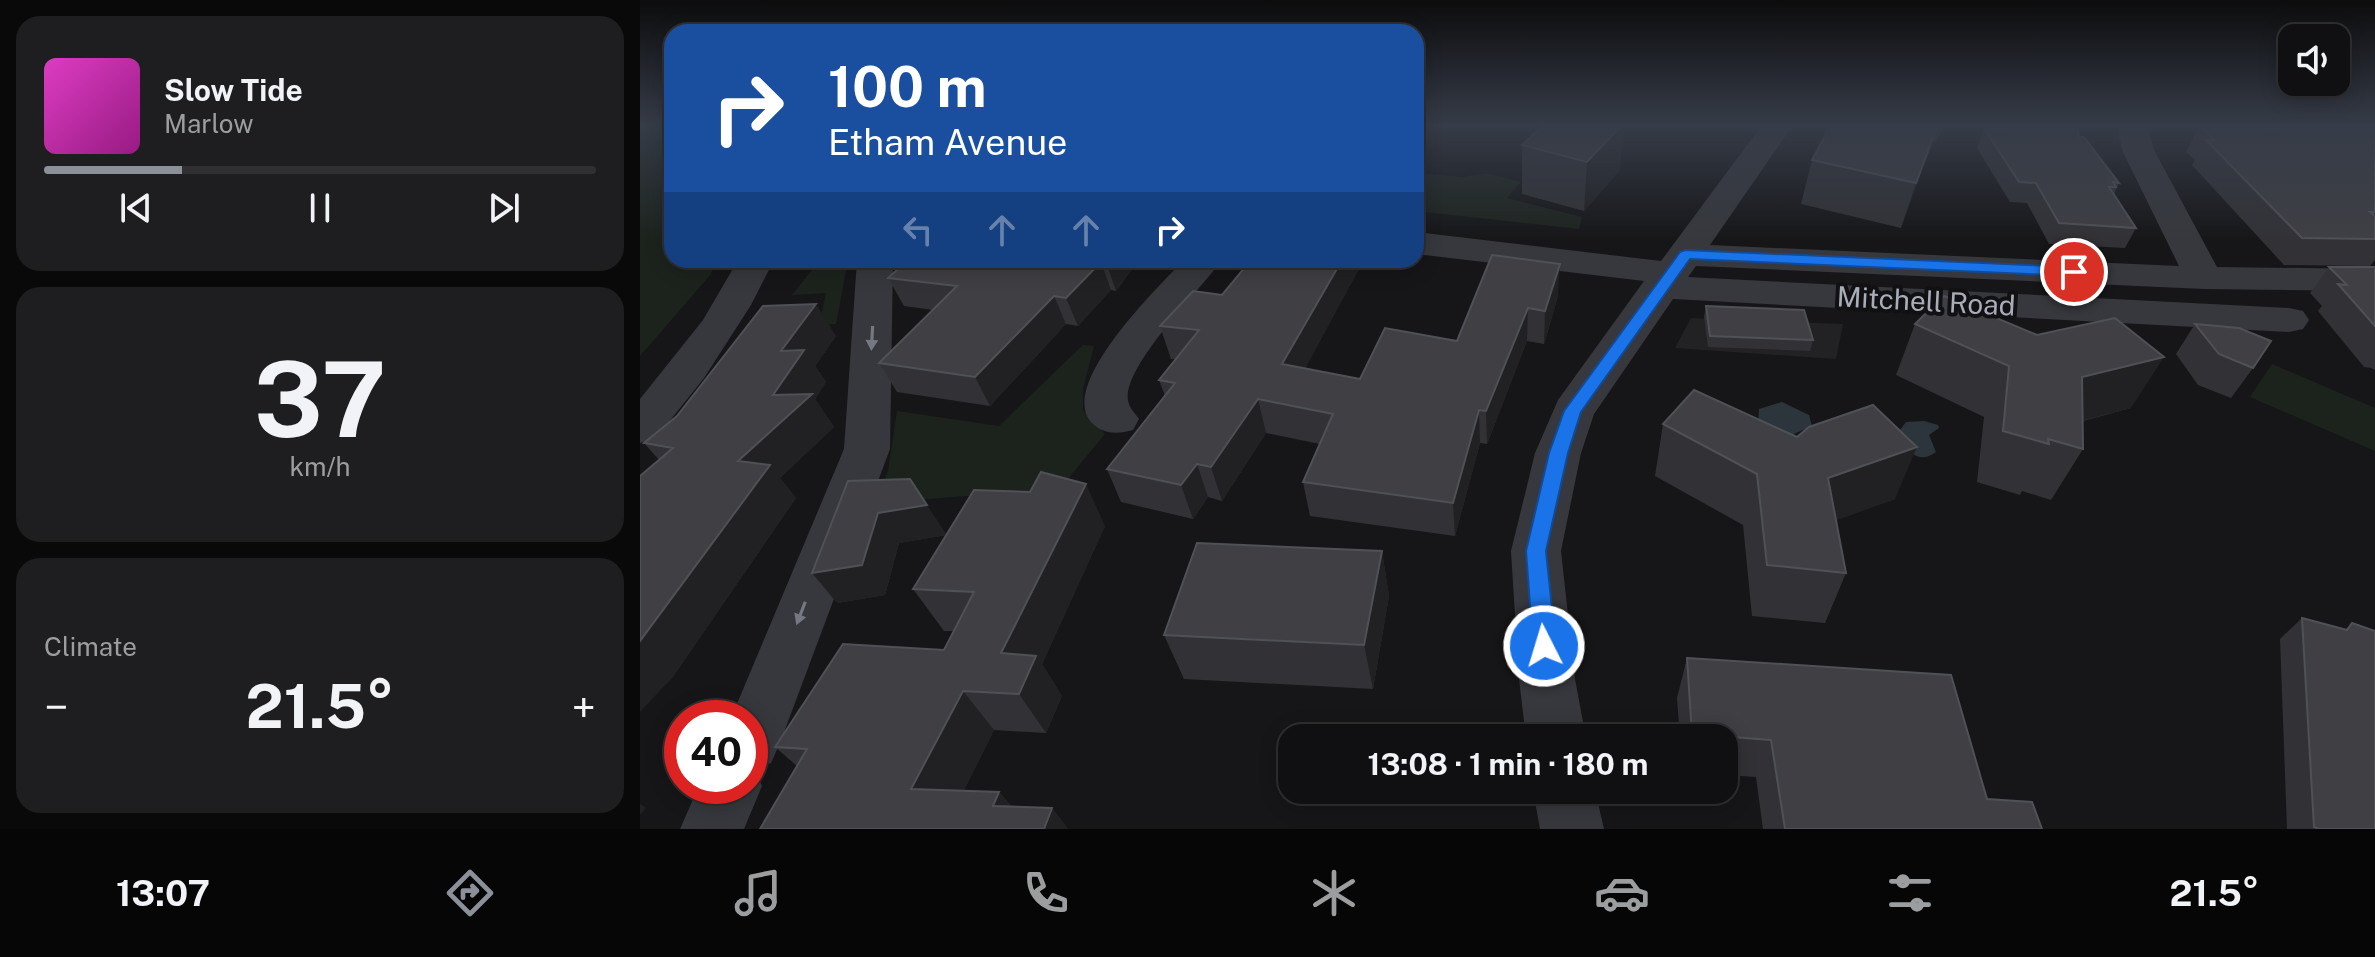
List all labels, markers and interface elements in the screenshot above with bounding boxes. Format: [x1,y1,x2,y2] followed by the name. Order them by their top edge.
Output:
[2278,24,2350,96] map controls
[2278,24,2350,96] button: sound
[828,54,987,120] text: 100 m
[696,56,800,160] icon: right
[164,72,303,108] text: Slow Tide
[164,108,254,139] text: Marlow
[828,121,1067,163] text: Etham Avenue
[114,186,158,230] icon: previous
[298,186,342,230] icon: pause
[482,186,526,230] icon: next
[896,208,940,252] icon: left
[980,208,1024,252] icon: ahead
[1064,208,1108,252] icon: ahead
[1148,208,1192,252] icon: right
[2040,238,2108,306] pin
[2052,250,2096,294] icon: arrive
[1836,279,2016,322] street label: Mitchell Road
[865,326,878,351] one-way arrow
[254,338,386,460] text: 37
[289,451,351,482] text: km/h
[794,601,807,625] one-way arrow
[1502,604,1586,688] position arrow
[44,631,137,662] text: Climate
[246,671,394,742] text: 21.5°
[44,681,68,733] text: −
[572,681,596,733] text: +
[664,700,768,804] speed limit sign: 40
[1368,746,1648,782] text: 13:08 · 1 min · 180 m
[442,865,498,921] icon: directions
[730,865,786,921] icon: music
[1018,865,1074,921] icon: phone
[1306,865,1362,921] icon: climate
[1594,865,1650,921] icon: car
[1882,865,1938,921] icon: filters
[116,872,210,914] text: 13:07
[2170,872,2259,914] text: 21.5°

